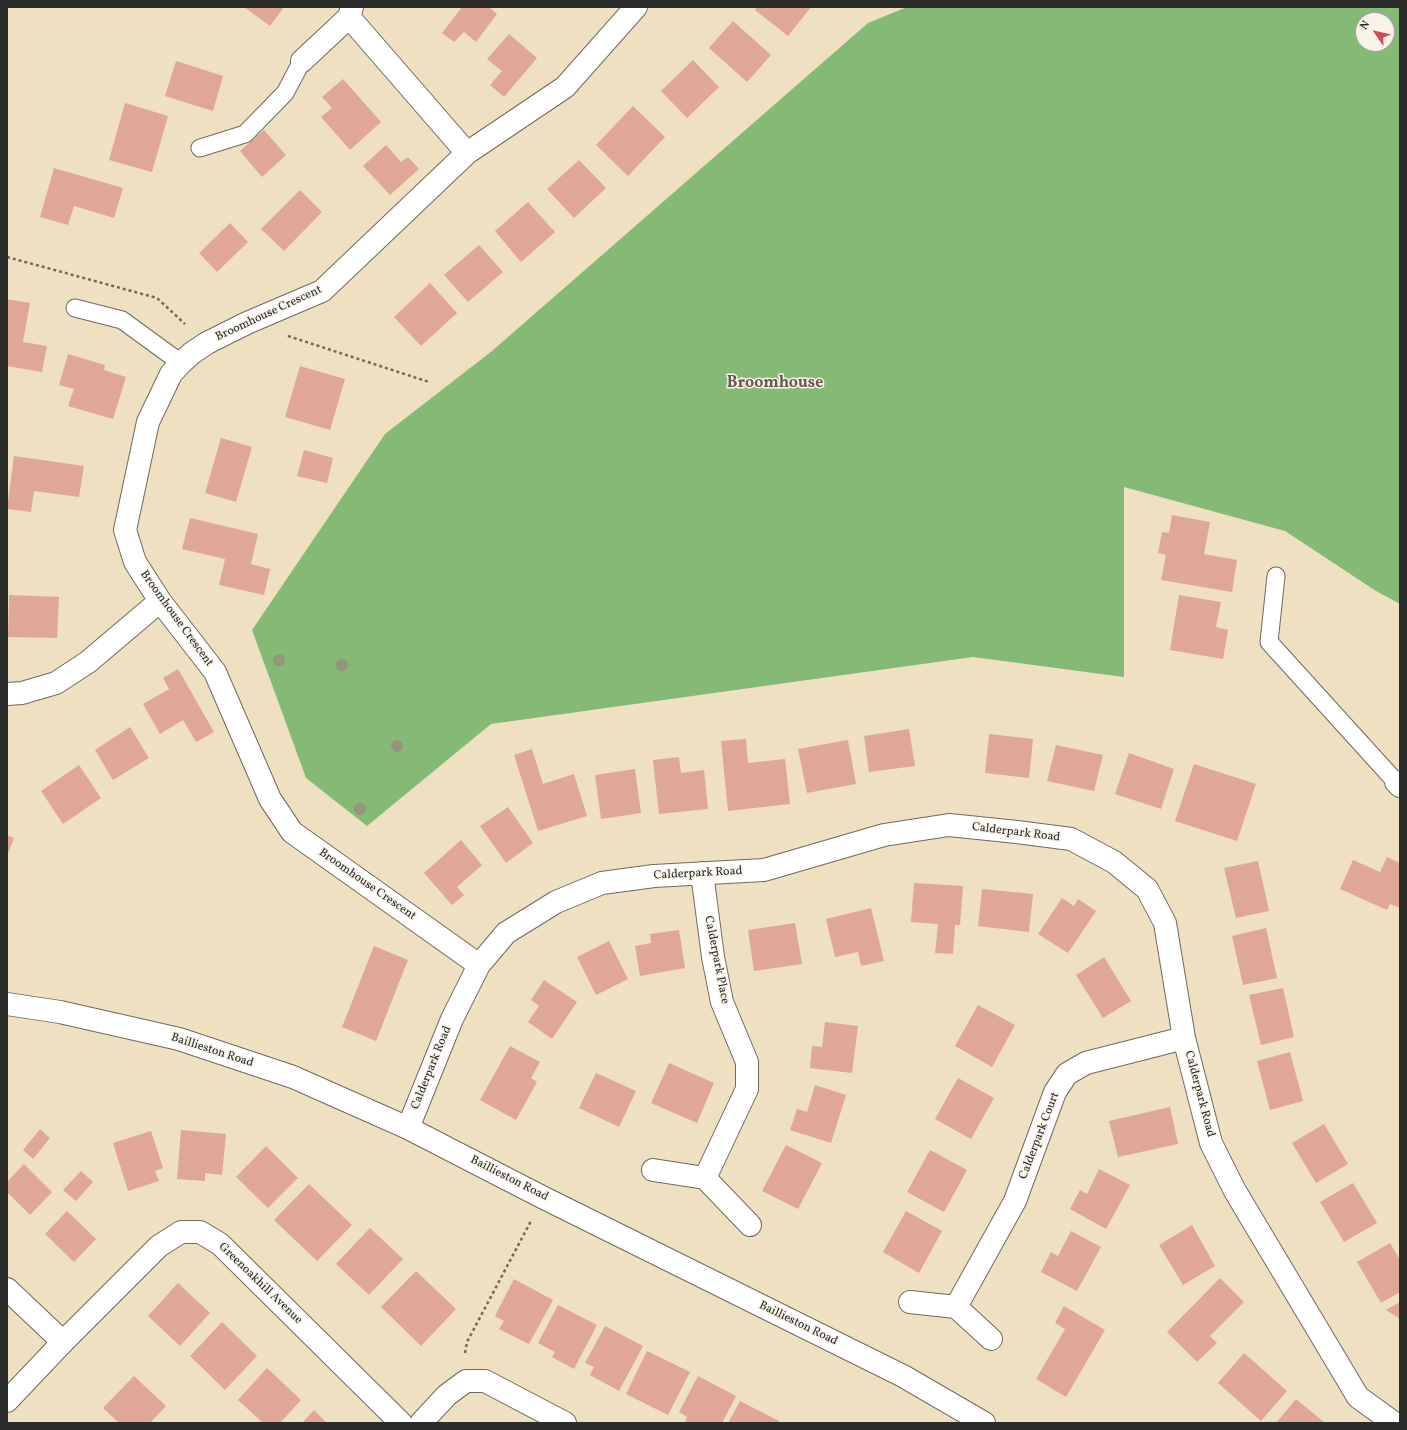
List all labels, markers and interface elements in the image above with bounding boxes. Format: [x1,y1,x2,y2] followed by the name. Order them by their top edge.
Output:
[1355,12,1395,52] north arrow
[1357,18,1374,33] text: N
[214,283,324,345] street label: Broomhouse Crescent
[727,374,823,394] district label: Broomhouse
[136,568,216,670] street label: Broomhouse Crescent
[971,820,1061,846] street label: Calderpark Road
[316,846,418,924] street label: Broomhouse Crescent
[653,864,743,884] street label: Calderpark Road
[700,915,732,1005] street label: Calderpark Place
[409,1024,455,1112] street label: Calderpark Road
[169,1031,255,1071] street label: Baillieston Road
[1181,1049,1217,1139] street label: Calderpark Road
[1017,1091,1063,1181] street label: Calderpark Court
[468,1153,550,1205] street label: Baillieston Road
[215,1240,305,1328] street label: Greenoakhill Avenue
[756,1299,840,1349] street label: Baillieston Road

